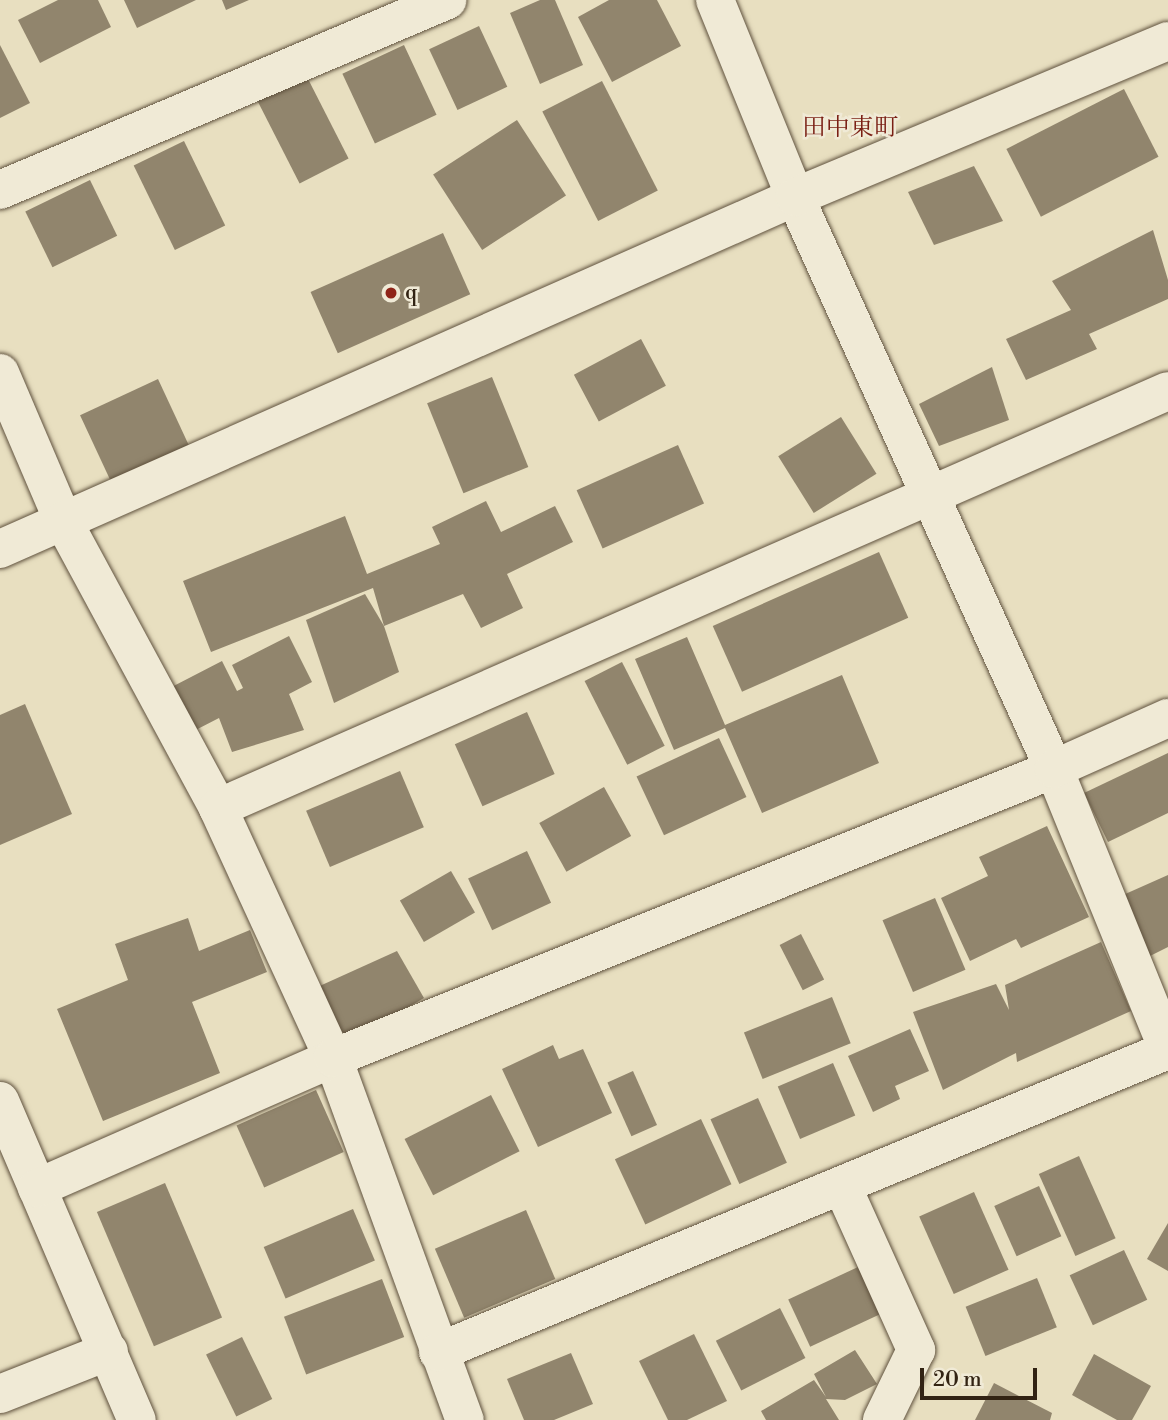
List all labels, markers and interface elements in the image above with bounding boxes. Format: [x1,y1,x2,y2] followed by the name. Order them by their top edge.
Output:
[802,115,898,143] district label: 田中東町
[405,280,417,306] place label: q
[383,285,399,301] marker: q
[923,1354,1040,1398] scale bar
[933,1367,982,1393] text: 20 m

